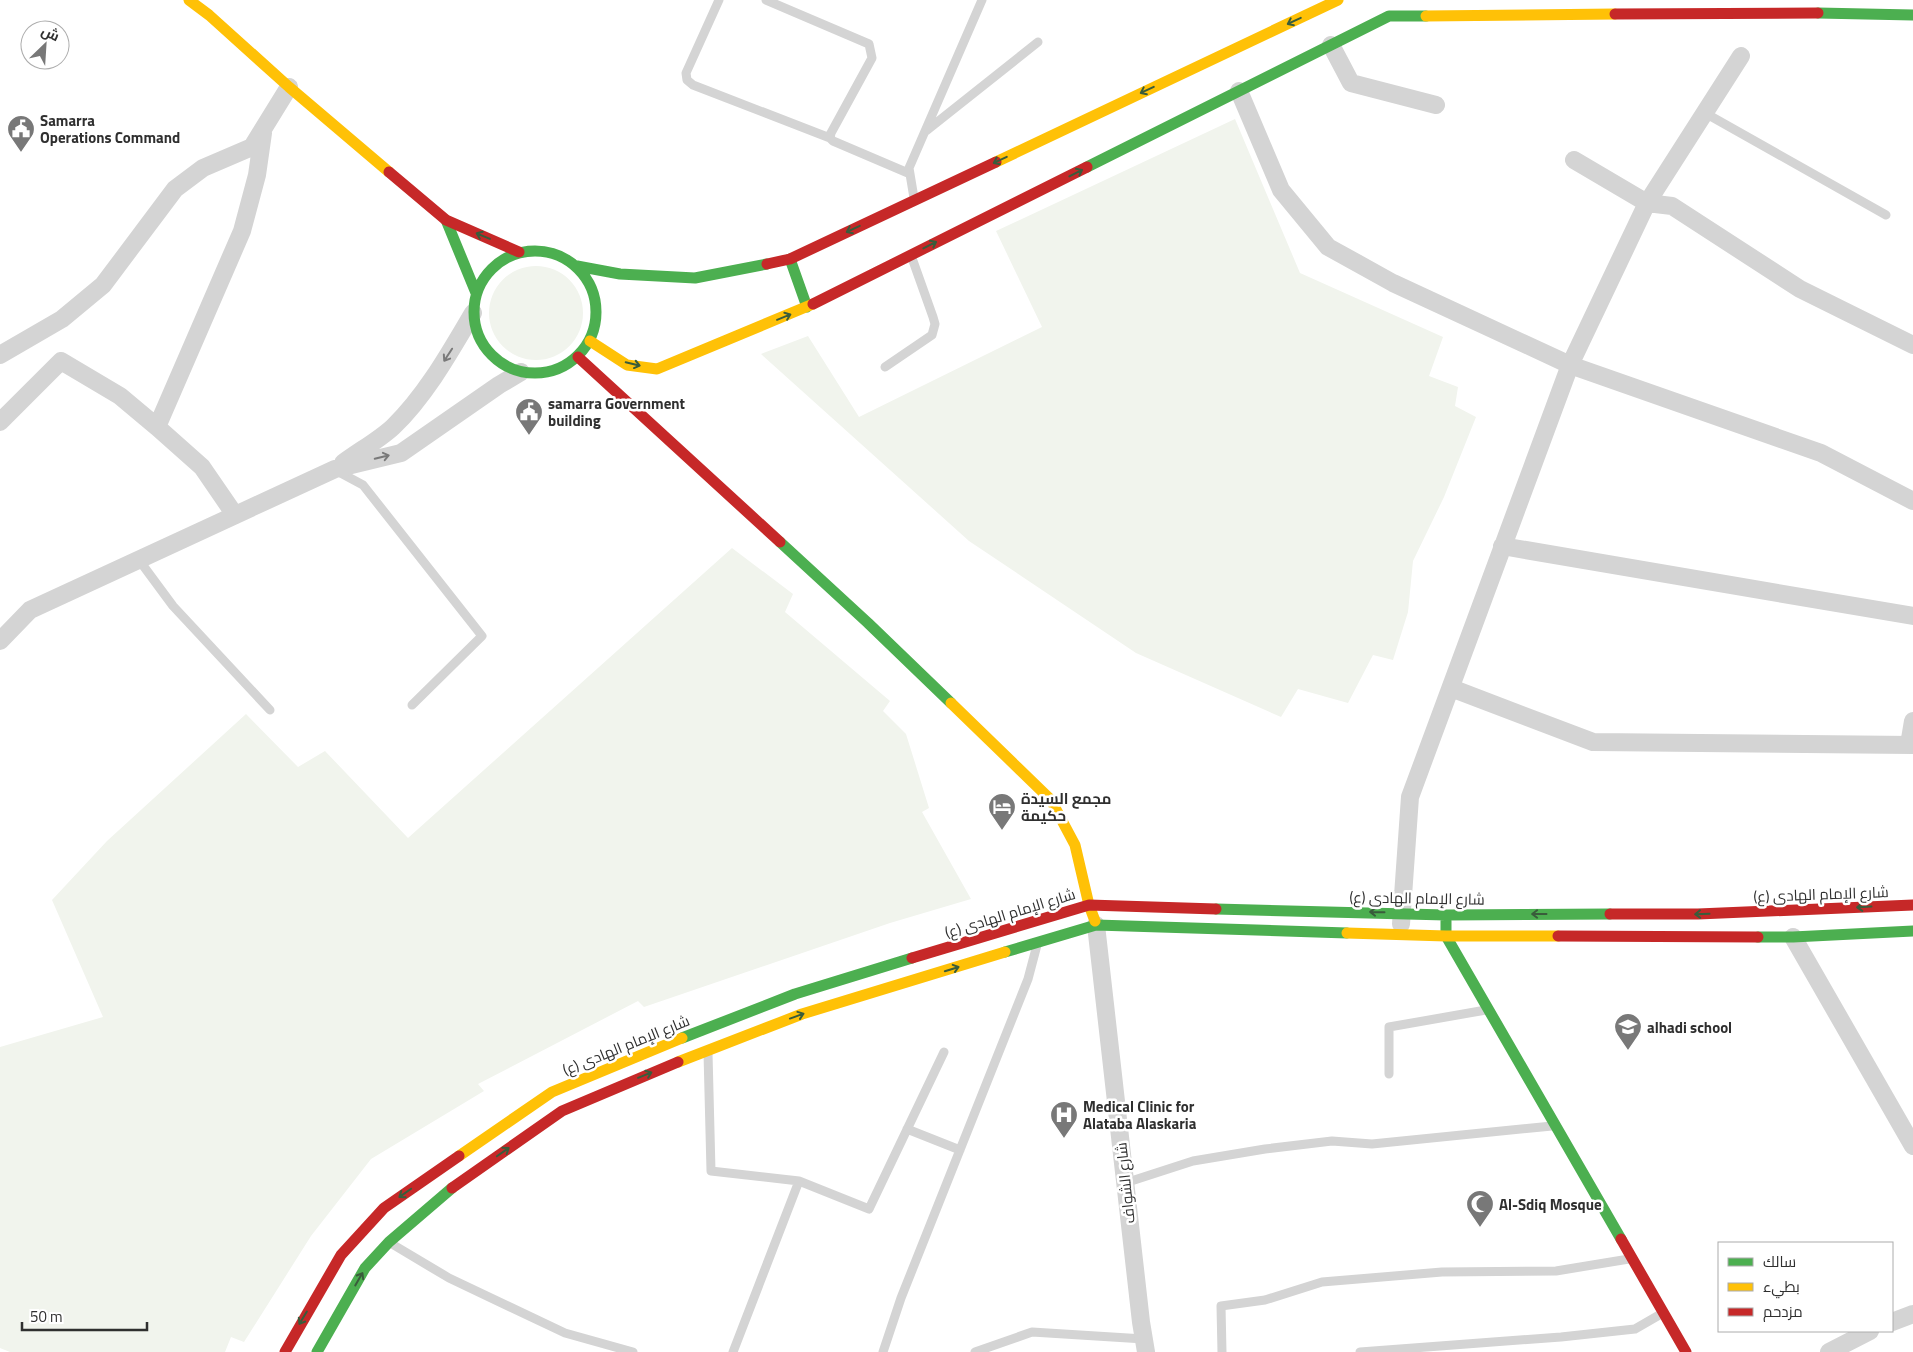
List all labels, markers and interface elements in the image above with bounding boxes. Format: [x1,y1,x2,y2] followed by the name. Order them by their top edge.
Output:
[1287,17,1302,26] one-way arrow
[38,19,63,46] text: ش
[20,20,70,70] north arrow
[1140,86,1155,96] one-way arrow
[40,109,180,149] place label: Samarra Operations Command
[6,114,36,153] public building icon: Samarra Operations Command
[993,155,1008,165] one-way arrow
[1068,168,1083,178] one-way arrow
[846,225,861,234] one-way arrow
[476,231,491,241] one-way arrow
[923,240,938,250] one-way arrow
[776,311,791,321] one-way arrow
[443,347,453,361] one-way arrow
[624,360,640,369] one-way arrow
[548,392,686,432] place label: samarra Government building
[514,397,544,436] public building icon: samarra Government building
[373,452,389,462] one-way arrow
[1021,787,1112,827] place label: مجمع السيدة حكيمة
[987,792,1017,831] hotel icon: مجمع السيدة حكيمة
[1753,880,1889,908] street label: شارع الإمام الهادی (ع)
[942,882,1078,944] street label: شارع الإمام الهادی (ع)
[1349,885,1485,911] street label: شارع الإمام الهادی (ع)
[1857,903,1873,912] one-way arrow
[1369,907,1386,917] one-way arrow
[1532,909,1548,919] one-way arrow
[1694,909,1710,919] one-way arrow
[944,963,960,973] one-way arrow
[559,1009,693,1081] street label: شارع الإمام الهادی (ع)
[789,1011,804,1020] one-way arrow
[1613,1012,1643,1051] school or university icon: alhadi school
[1647,1016,1732,1039] place label: alhadi school
[637,1070,652,1080] one-way arrow
[1083,1095,1197,1135] place label: Medical Clinic for Alataba Alaskaria
[1049,1100,1079,1139] hospital icon: Medical Clinic for Alataba Alaskaria
[1109,1141,1141,1225] street label: شارع الشواف
[496,1147,510,1157] one-way arrow
[398,1188,412,1198] one-way arrow
[1465,1189,1495,1228] mosque icon: Al-Sdiq Mosque
[1499,1193,1602,1216] place label: Al-Sdiq Mosque
[1718,1242,1893,1332] legend
[1763,1250,1796,1273] text: سالك
[354,1272,364,1287] one-way arrow
[1763,1275,1800,1299] text: بطيء
[22,1300,148,1332] scale bar
[1763,1300,1803,1323] text: مزدحم
[30,1305,63,1328] text: 50 m
[298,1310,308,1324] one-way arrow

